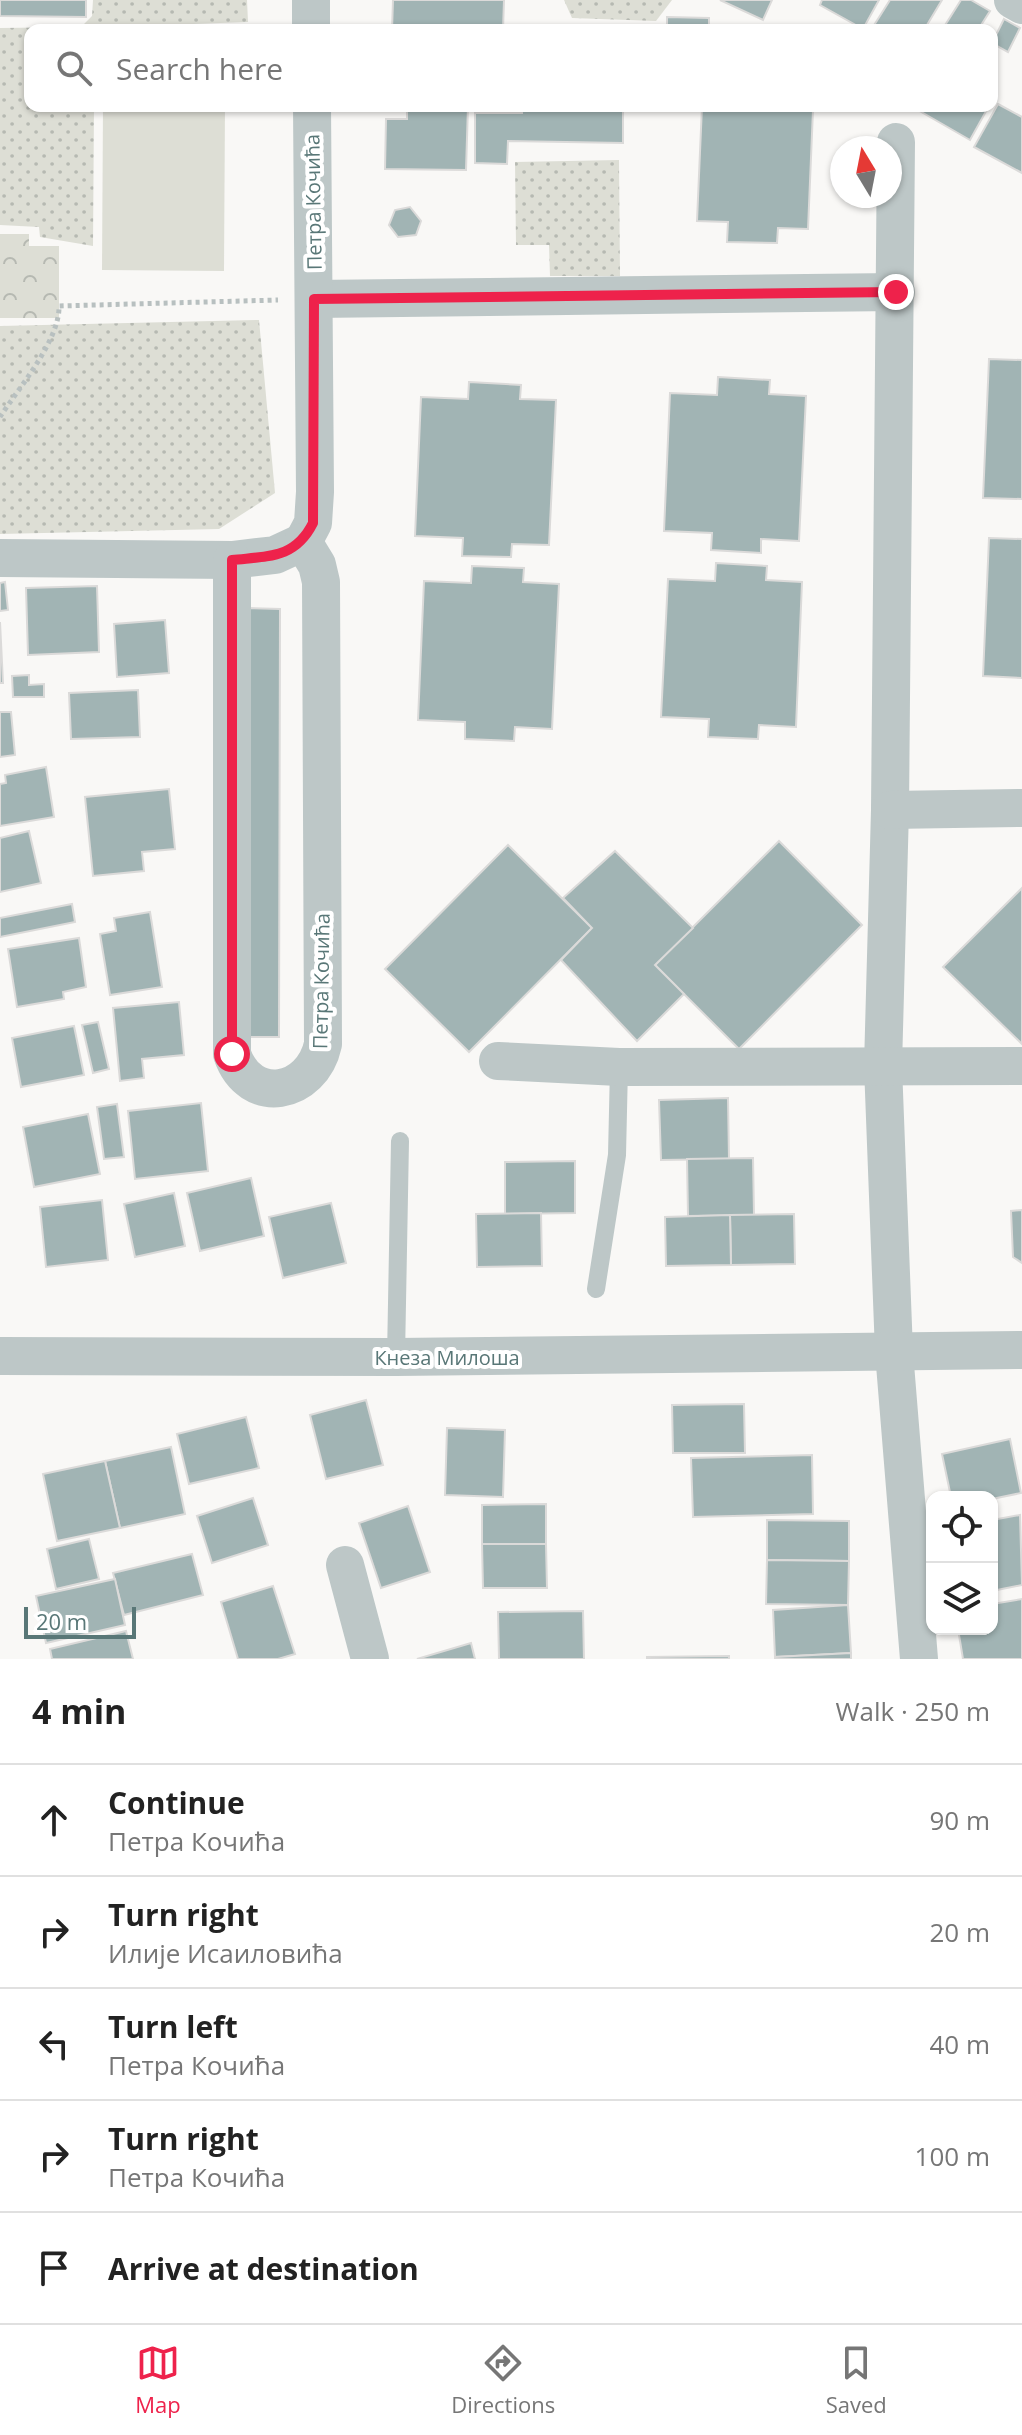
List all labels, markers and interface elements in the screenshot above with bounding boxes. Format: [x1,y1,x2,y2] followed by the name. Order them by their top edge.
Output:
[24,24,998,112] search box
[52,46,96,90] icon: search
[116,48,283,89] text: Search here
[298,134,328,270] street label: Петра Кочића
[830,136,902,208] north arrow
[878,274,914,310] route end
[306,913,336,1049] street label: Петра Кочића
[214,1036,250,1072] route start
[374,1344,520,1371] street label: Кнеза Милоша
[926,1491,998,1635] map controls
[926,1491,998,1563] button: locate
[926,1563,998,1635] button: layers
[24,1603,136,1639] scale bar
[36,1606,87,1636] text: 20 m
[32,1688,126,1734] text: 4 min
[836,1693,990,1729] text: Walk · 250 m
[108,1782,245,1823] text: Continue
[32,1798,76,1842] icon: ahead
[929,1802,990,1838] text: 90 m
[108,1823,285,1859] text: Петра Кочића
[108,1894,259,1935] text: Turn right
[32,1910,76,1954] icon: right
[929,1914,990,1950] text: 20 m
[108,1935,343,1971] text: Илије Исаиловића
[108,2006,238,2047] text: Turn left
[32,2022,76,2066] icon: left
[929,2026,990,2062] text: 40 m
[108,2047,285,2083] text: Петра Кочића
[108,2118,259,2159] text: Turn right
[32,2134,76,2178] icon: right
[915,2138,990,2174] text: 100 m
[108,2159,285,2195] text: Петра Кочића
[32,2246,76,2290] icon: arrive
[108,2248,419,2289] text: Arrive at destination
[135,2341,181,2419] tab: Map
[451,2341,555,2419] tab: Directions
[826,2341,887,2419] tab: Saved

